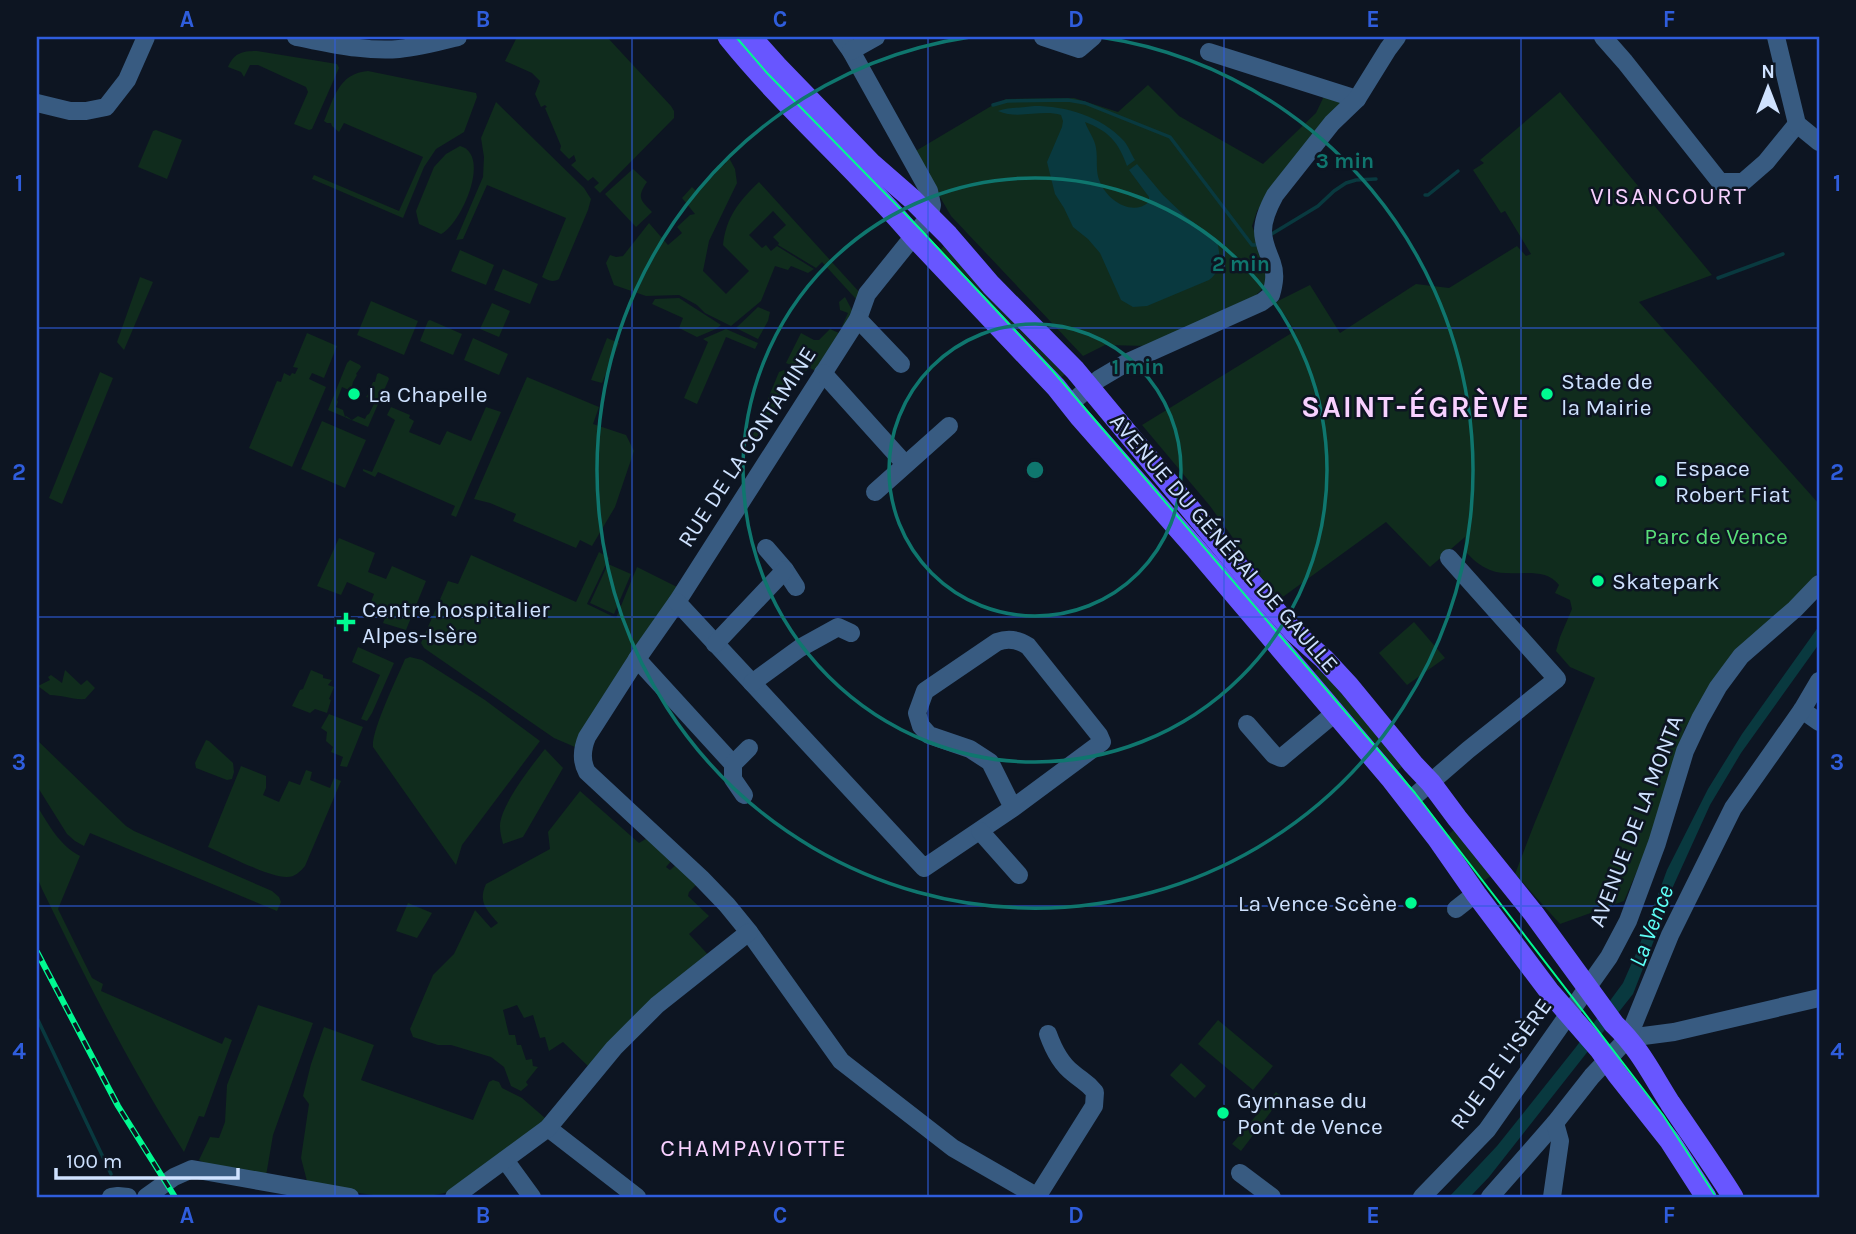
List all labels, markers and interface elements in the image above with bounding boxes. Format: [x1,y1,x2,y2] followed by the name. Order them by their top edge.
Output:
[180,6,194,33] text: A
[476,6,490,33] text: B
[773,6,787,33] text: C
[1068,6,1084,33] text: D
[1366,6,1380,33] text: E
[1663,6,1675,33] text: F
[1734,52,1804,122] north arrow
[1761,61,1775,83] text: N
[1316,149,1374,173] text: 3 min
[15,170,23,197] text: 1
[1833,170,1841,197] text: 1
[1590,182,1748,210] district label: VISANCOURT
[1212,252,1270,276] text: 2 min
[672,342,822,552] street label: RUE DE LA CONTAMINE
[1112,355,1164,379] text: 1 min
[1561,368,1653,421] place label: Stade de la Mairie
[368,381,487,408] place label: La Chapelle
[346,386,362,402] marker: La Chapelle
[1539,386,1555,402] marker: Stade de la Mairie
[1301,387,1531,425] district label: SAINT-ÉGRÈVE
[1104,408,1344,678] street label: AVENUE DU GÉNÉRAL DE GAULLE
[1675,455,1790,508] place label: Espace Robert Fiat
[1023,458,1047,482] centre of rings
[12,459,26,486] text: 2
[1830,459,1844,486] text: 2
[1653,473,1669,489] marker: Espace Robert Fiat
[1644,523,1788,550] park label: Parc de Vence
[1612,568,1719,595] place label: Skatepark
[1590,573,1606,589] marker: Skatepark
[362,596,550,649] place label: Centre hospitalier Alpes-Isère
[336,612,356,632] marker: Centre hospitalier Alpes-Isère
[1583,711,1689,931] street label: AVENUE DE LA MONTA
[12,749,26,776] text: 3
[1830,749,1844,776] text: 3
[1623,881,1679,971] water label: La Vence
[1238,890,1397,917] place label: La Vence Scène
[1403,895,1419,911] marker: La Vence Scène
[1444,993,1558,1135] street label: RUE DE L'ISÈRE
[12,1038,26,1065] text: 4
[1830,1038,1844,1065] text: 4
[1237,1087,1383,1140] place label: Gymnase du Pont de Vence
[1215,1105,1231,1121] marker: Gymnase du Pont de Vence
[660,1134,848,1162] district label: CHAMPAVIOTTE
[56,1136,238,1180] scale bar
[66,1149,123,1173] text: 100 m
[180,1202,194,1229] text: A
[476,1202,490,1229] text: B
[773,1202,787,1229] text: C
[1068,1202,1084,1229] text: D
[1366,1202,1380,1229] text: E
[1663,1202,1675,1229] text: F

